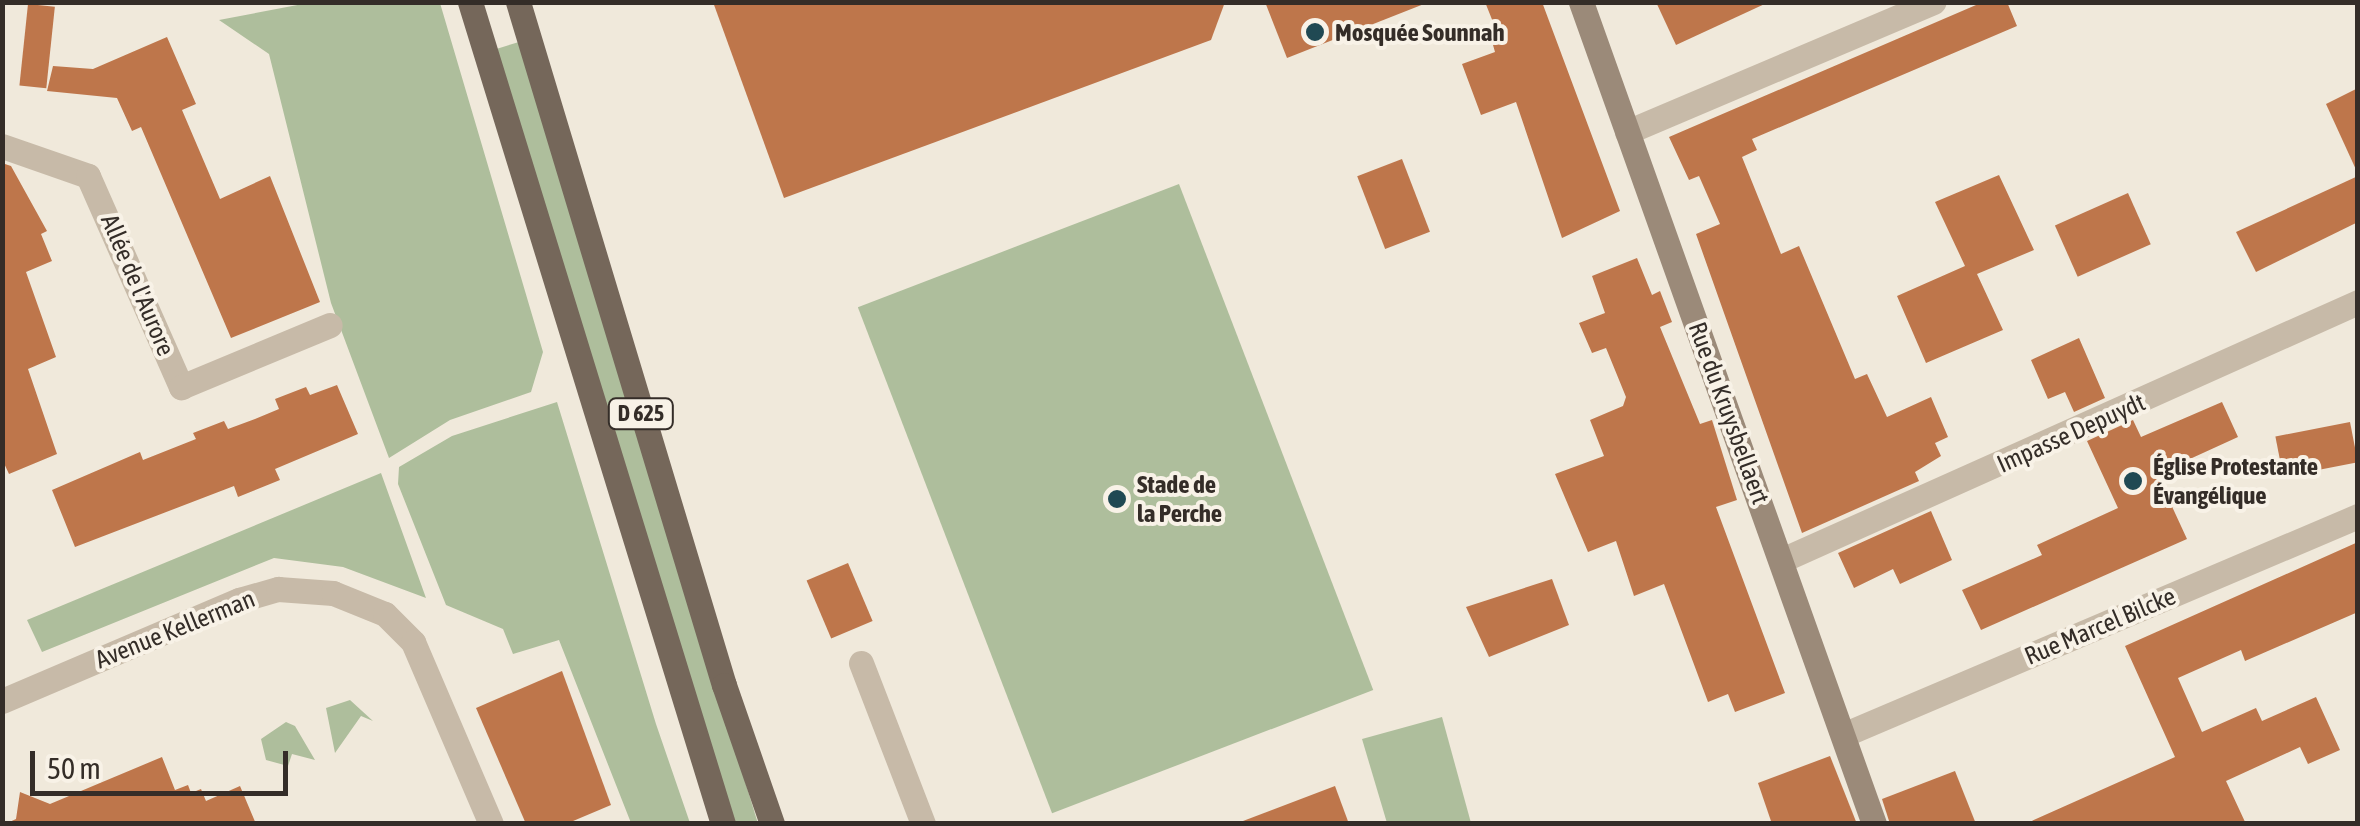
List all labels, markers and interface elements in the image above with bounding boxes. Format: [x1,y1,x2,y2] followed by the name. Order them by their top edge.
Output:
[1335,17,1505,47] place label: Mosquée Sounnah
[1304,21,1326,43] marker: Mosquée Sounnah
[95,210,181,360] street label: Allée de l'Aurore
[1682,318,1776,508] street label: Rue du Kruysbellaert
[1992,387,2150,479] street label: Impasse Depuydt
[606,397,676,431] road number: D 625
[2153,452,2318,511] place label: Église Protestante Évangélique
[1137,470,1222,529] place label: Stade de la Perche
[2122,470,2144,492] marker: Église Protestante Évangélique
[1106,488,1128,510] marker: Stade de la Perche
[2020,581,2180,671] street label: Rue Marcel Bilcke
[91,583,259,675] street label: Avenue Kellerman
[35,731,292,793] scale bar
[47,751,101,785] text: 50 m

